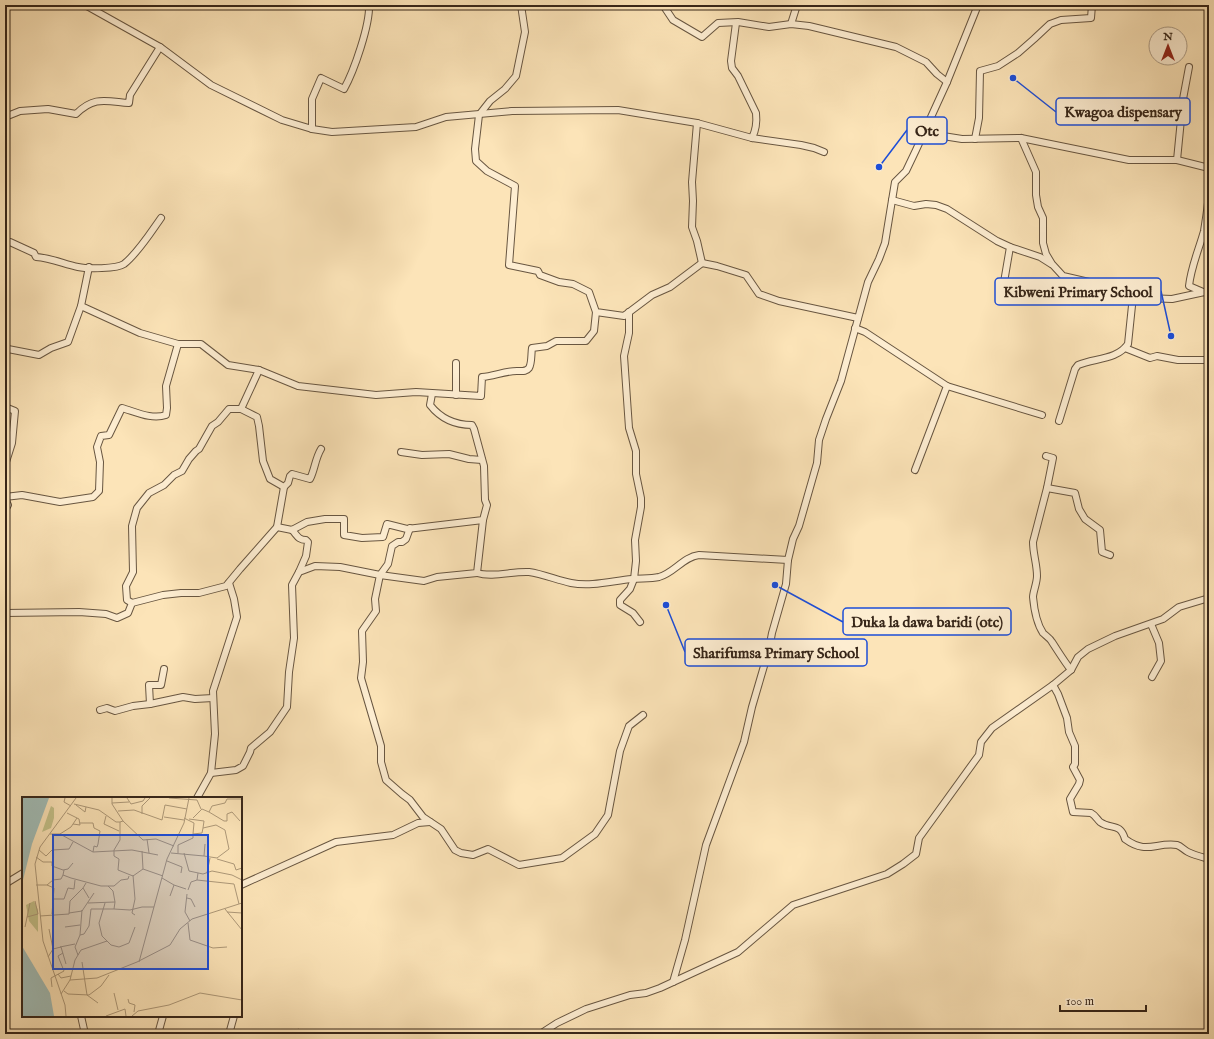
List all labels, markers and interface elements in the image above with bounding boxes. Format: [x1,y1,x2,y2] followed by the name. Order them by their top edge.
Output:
[1148,26,1188,66] north arrow
[1162,30,1173,44] text: N
[1056,98,1190,125] callout: Kwagoa dispensary
[1064,103,1182,122] text: Kwagoa dispensary
[907,117,947,144] callout: Otc
[915,122,940,141] text: Otc
[995,278,1161,305] callout: Kibweni Primary School
[1003,283,1154,302] text: Kibweni Primary School
[843,608,1011,635] callout: Duka la dawa baridi (otc)
[851,613,1003,632] text: Duka la dawa baridi (otc)
[685,639,867,666] callout: Sharifumsa Primary School
[693,644,860,663] text: Sharifumsa Primary School
[22,797,242,1017] inset map
[1060,987,1146,1013] scale bar
[1066,994,1094,1009] text: 100 m

